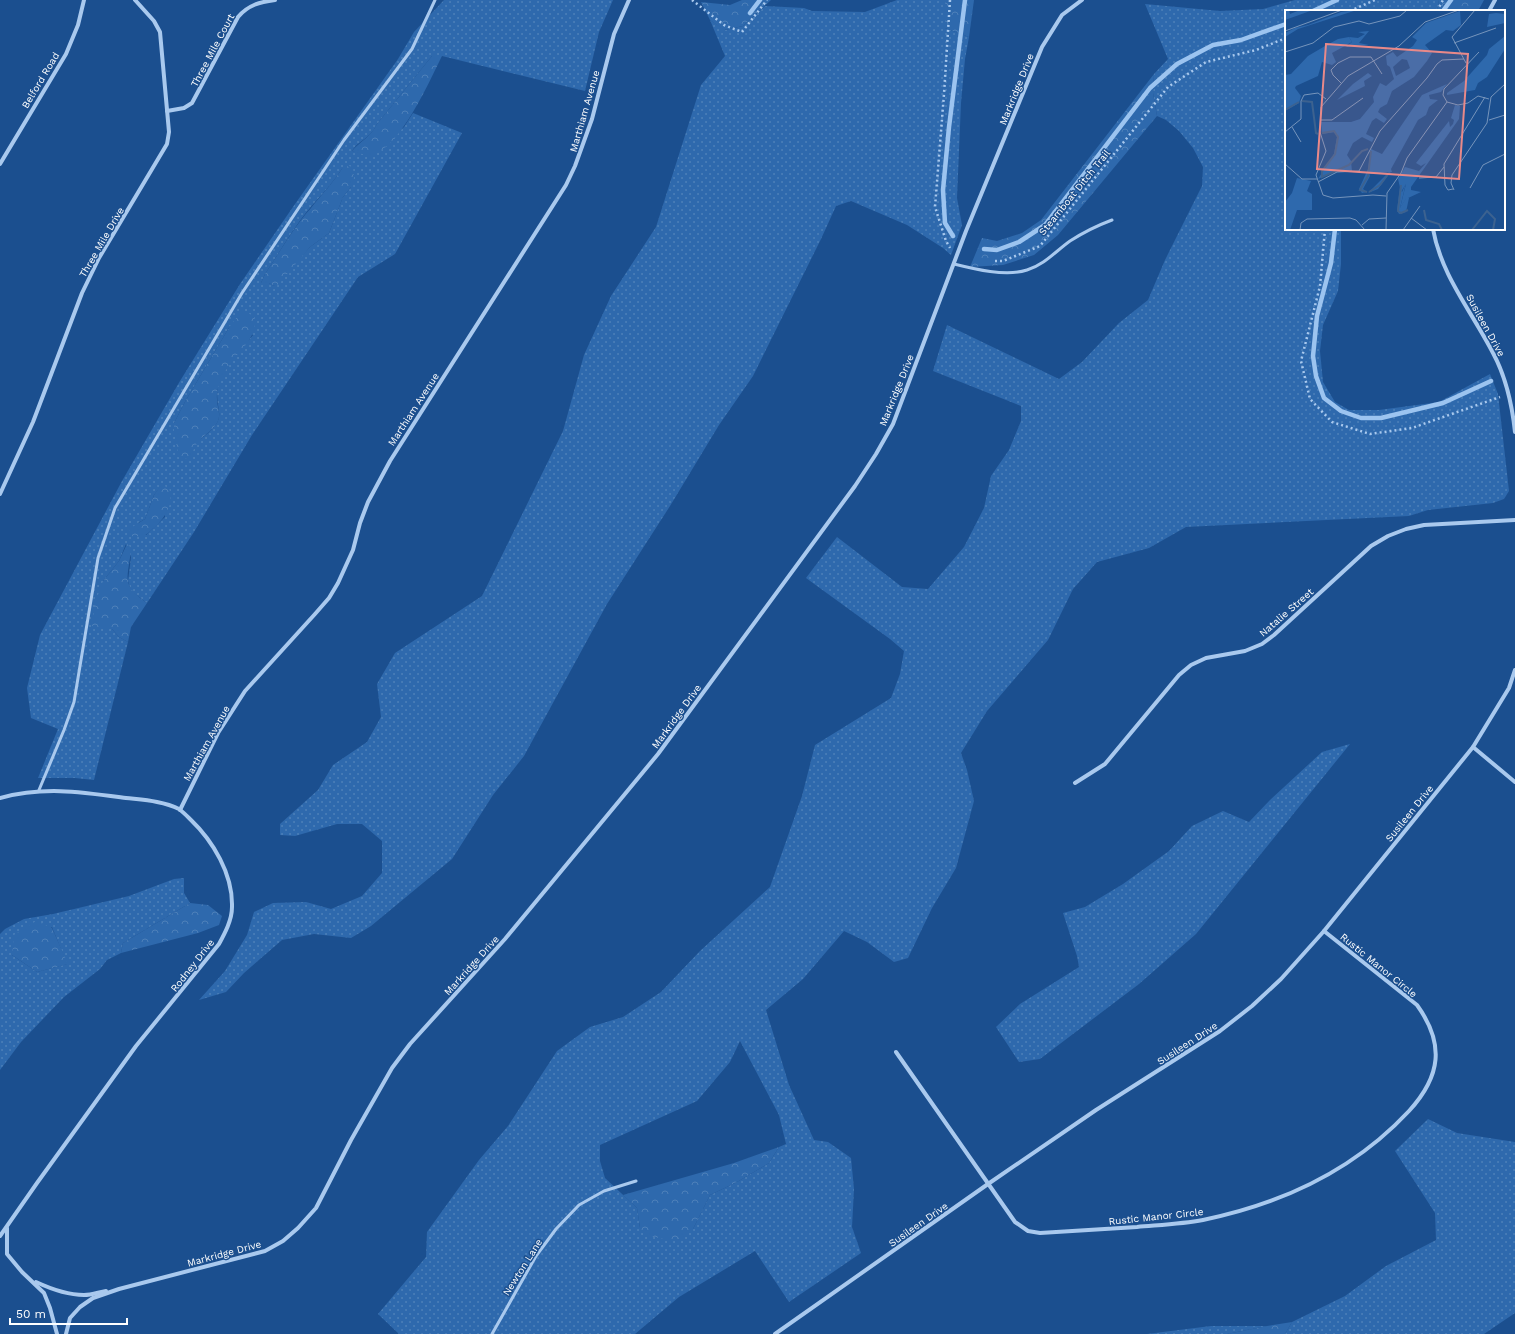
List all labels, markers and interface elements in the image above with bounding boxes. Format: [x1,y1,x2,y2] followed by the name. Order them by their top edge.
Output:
[1285,10,1505,230] inset map
[188,11,237,89] street label: Three Mile Court
[19,50,61,110] street label: Belford Road
[997,52,1036,127] street label: Markridge Drive
[568,69,601,153] street label: Marthiam Avenue
[1037,147,1112,237] street label: Steamboat Ditch Trail
[77,205,126,279] street label: Three Mile Drive
[1464,292,1507,359] street label: Susileen Drive
[877,353,916,428] street label: Markridge Drive
[386,371,441,448] street label: Marthiam Avenue
[1257,586,1316,639] street label: Natalie Street
[650,682,703,750] street label: Markridge Drive
[181,703,232,783] street label: Marthiam Avenue
[1383,783,1436,844] street label: Susileen Drive
[1338,931,1419,1000] street label: Rustic Manor Circle
[442,933,501,997] street label: Markridge Drive
[168,937,216,994] street label: Rodney Drive
[1155,1020,1220,1067] street label: Susileen Drive
[887,1200,950,1249] street label: Susileen Drive
[1108,1206,1204,1227] street label: Rustic Manor Circle
[501,1237,544,1298] street label: Newton Lane
[186,1238,263,1269] street label: Markridge Drive
[10,1300,127,1326] scale bar
[16,1307,46,1321] text: 50 m

